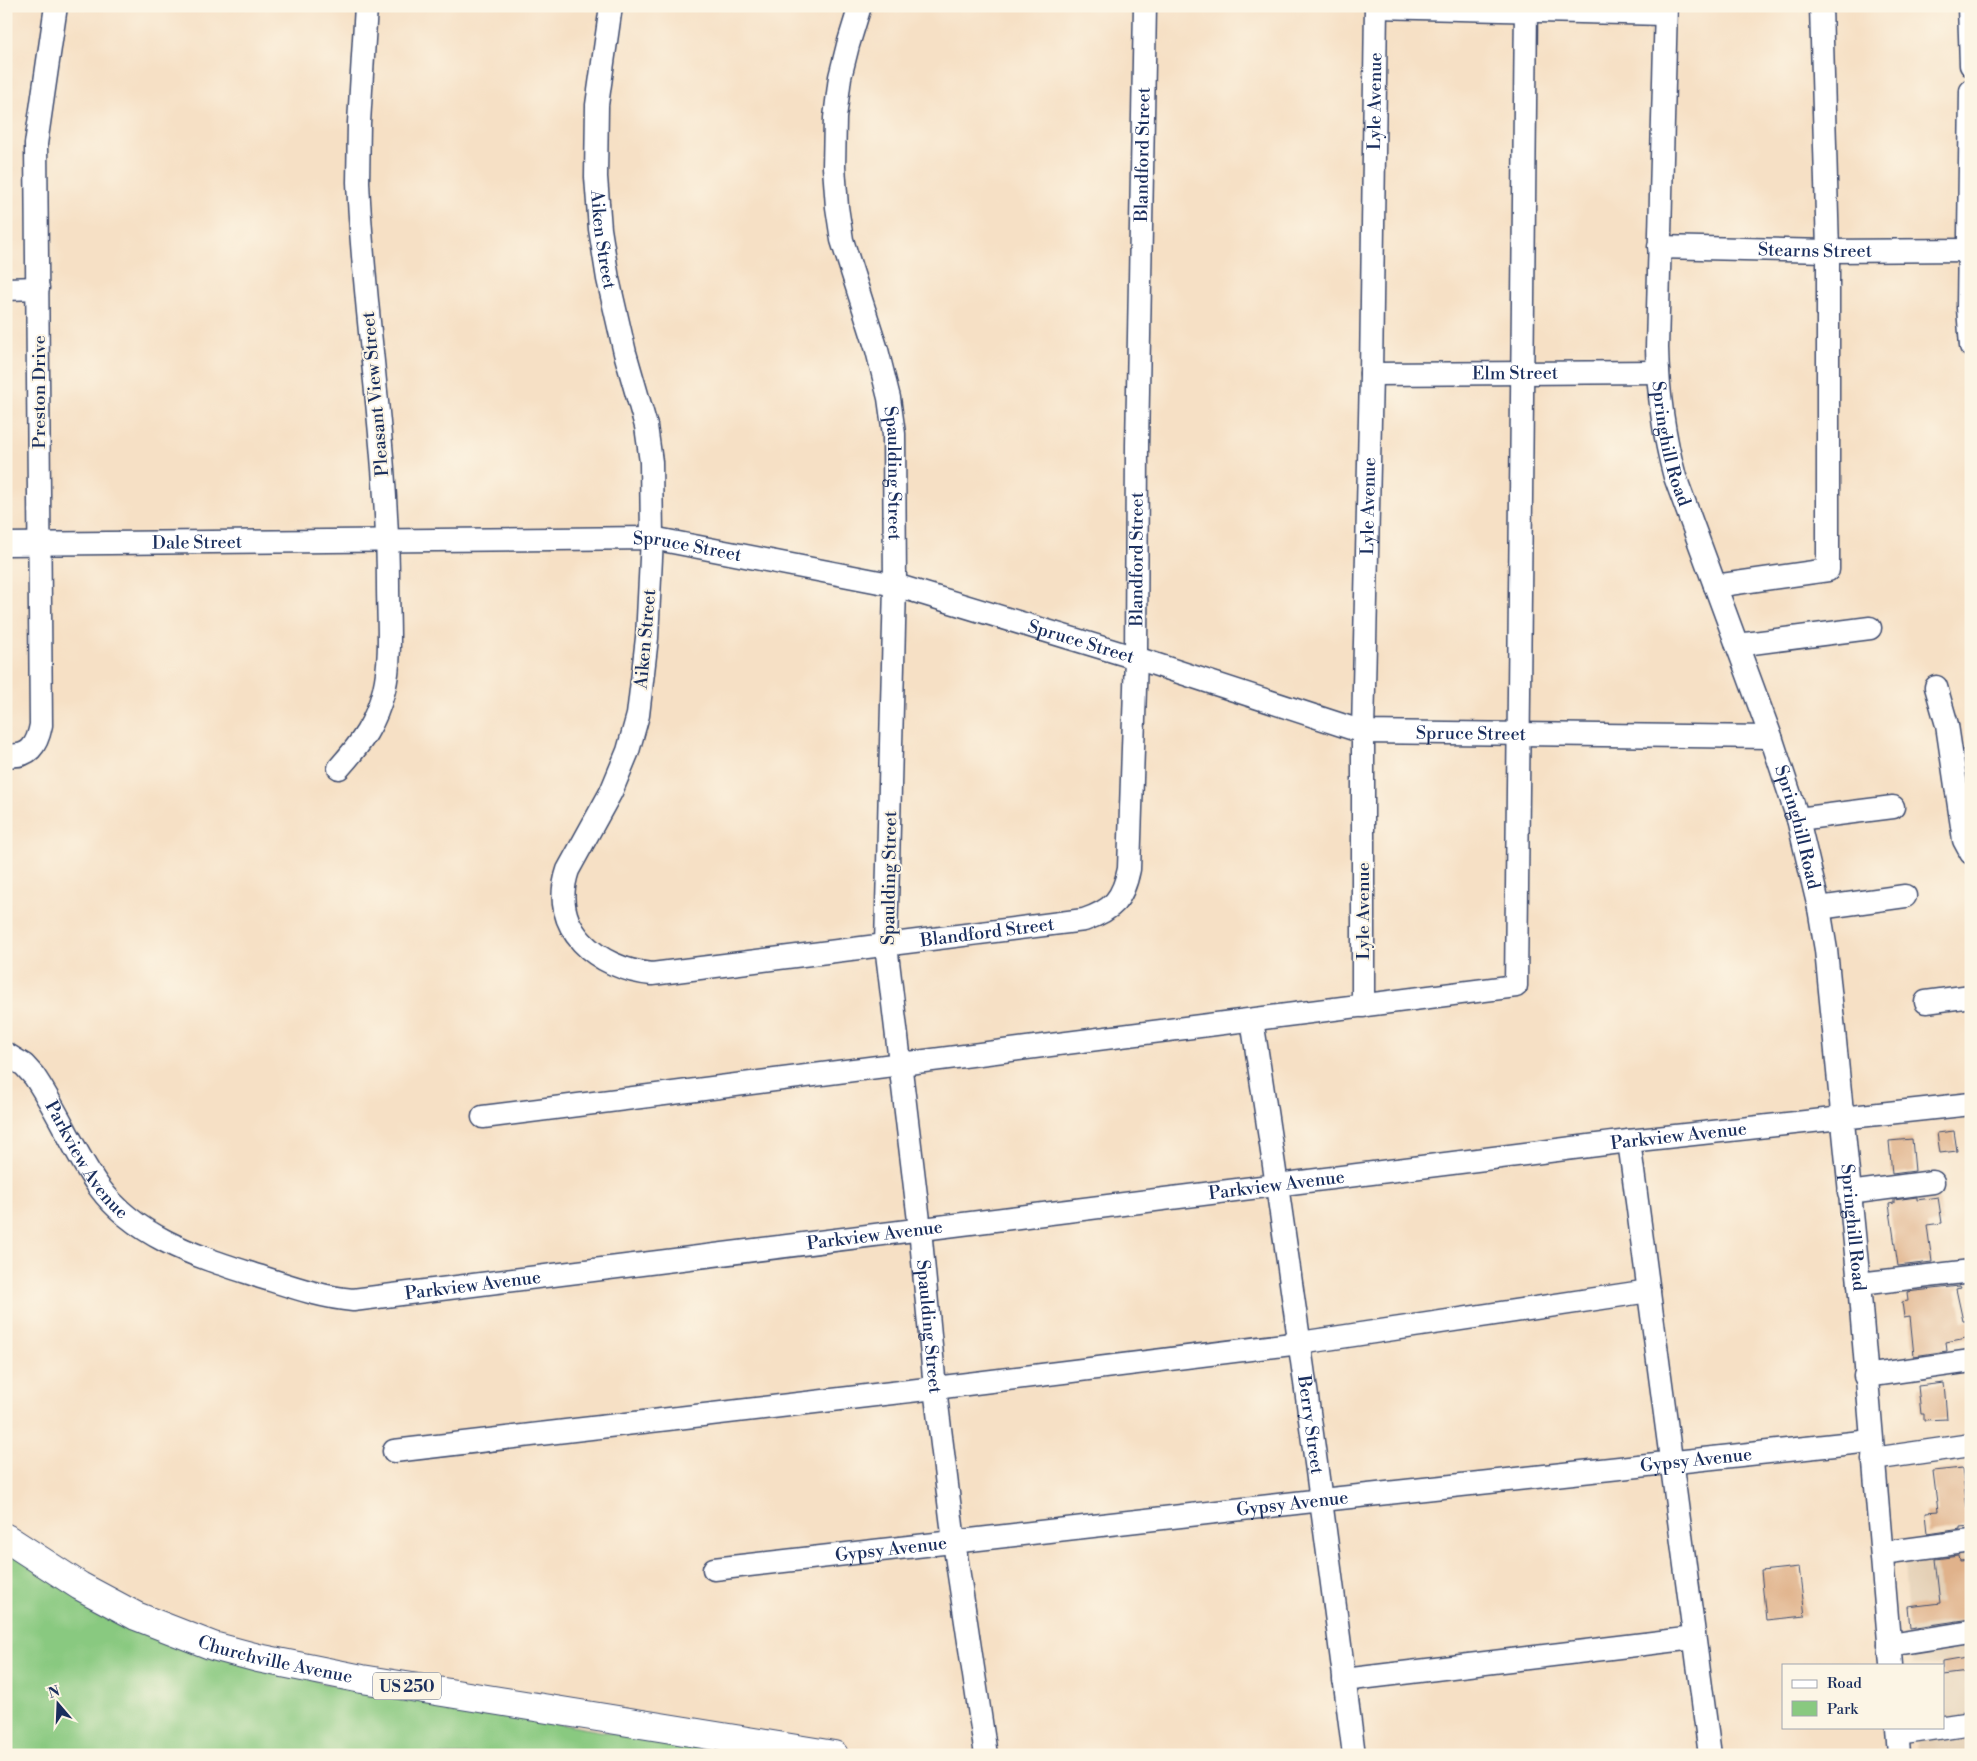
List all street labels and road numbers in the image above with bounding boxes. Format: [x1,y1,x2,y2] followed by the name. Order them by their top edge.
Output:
[1363,52,1387,150] street label: Lyle Avenue
[1130,86,1156,223] street label: Blandford Street
[585,188,621,292] street label: Aiken Street
[1758,238,1873,263] street label: Stearns Street
[357,310,394,477] street label: Pleasant View Street
[28,335,51,449] street label: Preston Drive
[1472,362,1559,385] street label: Elm Street
[1647,380,1696,510] street label: Springhill Road
[878,405,906,541] street label: Spaulding Street
[1356,457,1381,555] street label: Lyle Avenue
[1125,491,1149,628] street label: Blandford Street
[633,527,744,567] street label: Spruce Street
[152,531,243,555] street label: Dale Street
[630,588,661,691] street label: Aiken Street
[1025,615,1138,669] street label: Spruce Street
[1416,722,1527,746] street label: Spruce Street
[1769,762,1825,892] street label: Springhill Road
[877,810,902,945] street label: Spaulding Street
[1352,862,1375,960] street label: Lyle Avenue
[918,913,1056,953] street label: Blandford Street
[40,1097,133,1224] street label: Parkview Avenue
[1609,1117,1748,1155] street label: Parkview Avenue
[1835,1163,1871,1293] street label: Springhill Road
[1207,1166,1346,1205] street label: Parkview Avenue
[805,1216,944,1255] street label: Parkview Avenue
[911,1259,947,1396] street label: Spaulding Street
[403,1266,542,1305] street label: Parkview Avenue
[1292,1373,1328,1476] street label: Berry Street
[1639,1443,1753,1478] street label: Gypsy Avenue
[1235,1486,1349,1522] street label: Gypsy Avenue
[834,1532,948,1567] street label: Gypsy Avenue
[194,1630,354,1689] street label: Churchville Avenue
[373,1672,441,1700] road number: US 250

